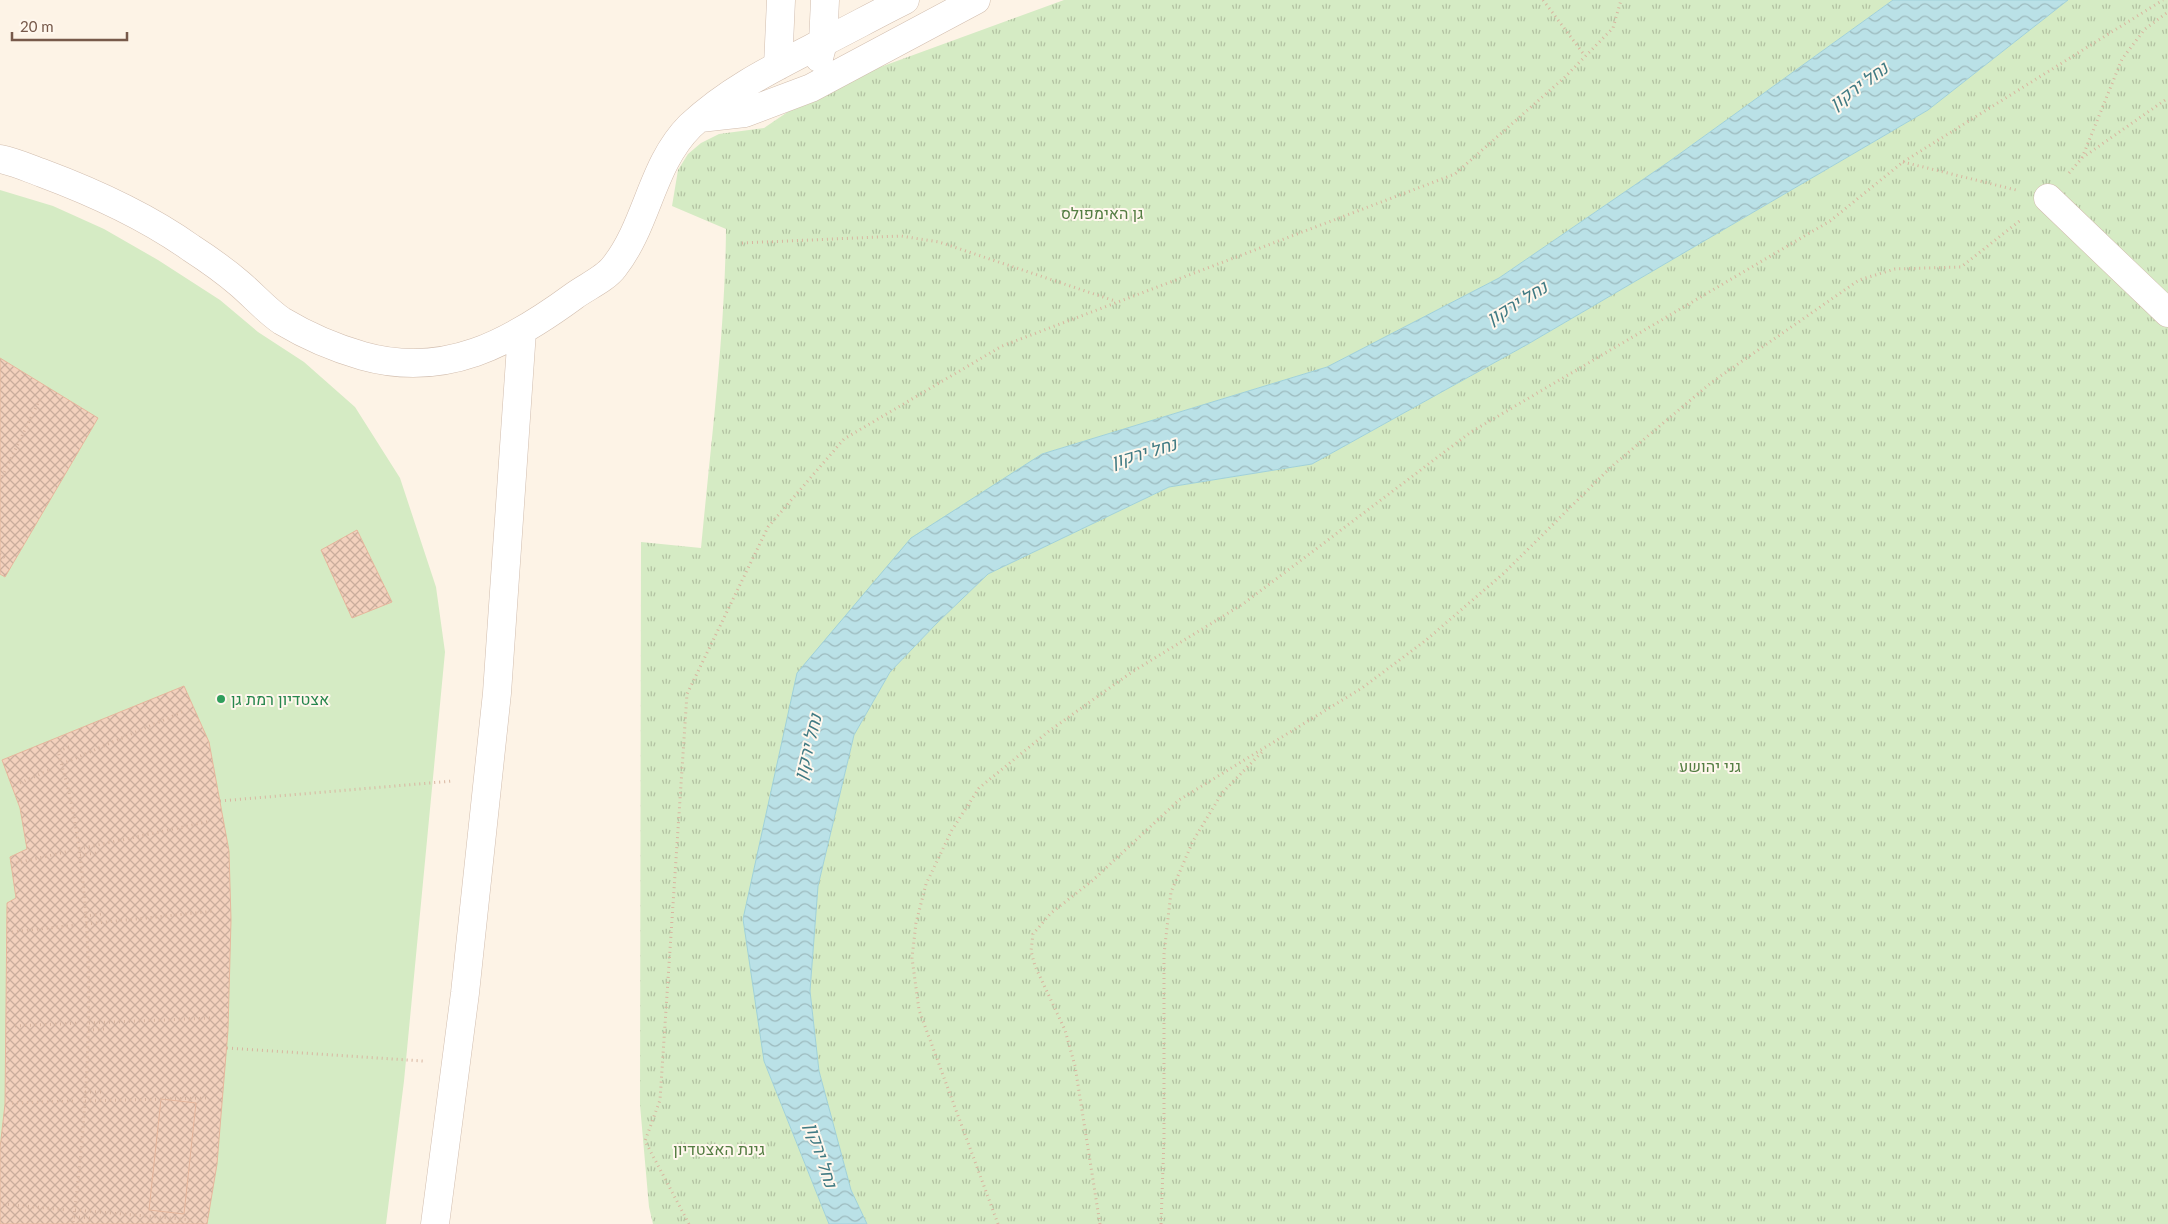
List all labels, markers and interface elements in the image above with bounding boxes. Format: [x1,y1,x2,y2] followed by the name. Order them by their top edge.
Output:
[12,10,128,42] scale bar
[20,17,54,35] text: 20 m
[1825,56,1893,114] water label: נחל ירקון
[1061,203,1143,222] park label: גן האימפולס
[1482,275,1552,329] water label: נחל ירקון
[1109,432,1180,472] water label: נחל ירקון
[231,689,329,708] place label: אצטדיון רמת גן
[215,693,227,705] marker: אצטדיון רמת גן
[788,710,826,782] water label: נחל ירקון
[1679,756,1741,775] park label: גני יהושע
[801,1120,843,1191] water label: נחל ירקון
[673,1139,765,1158] park label: גינת האצטדיון

